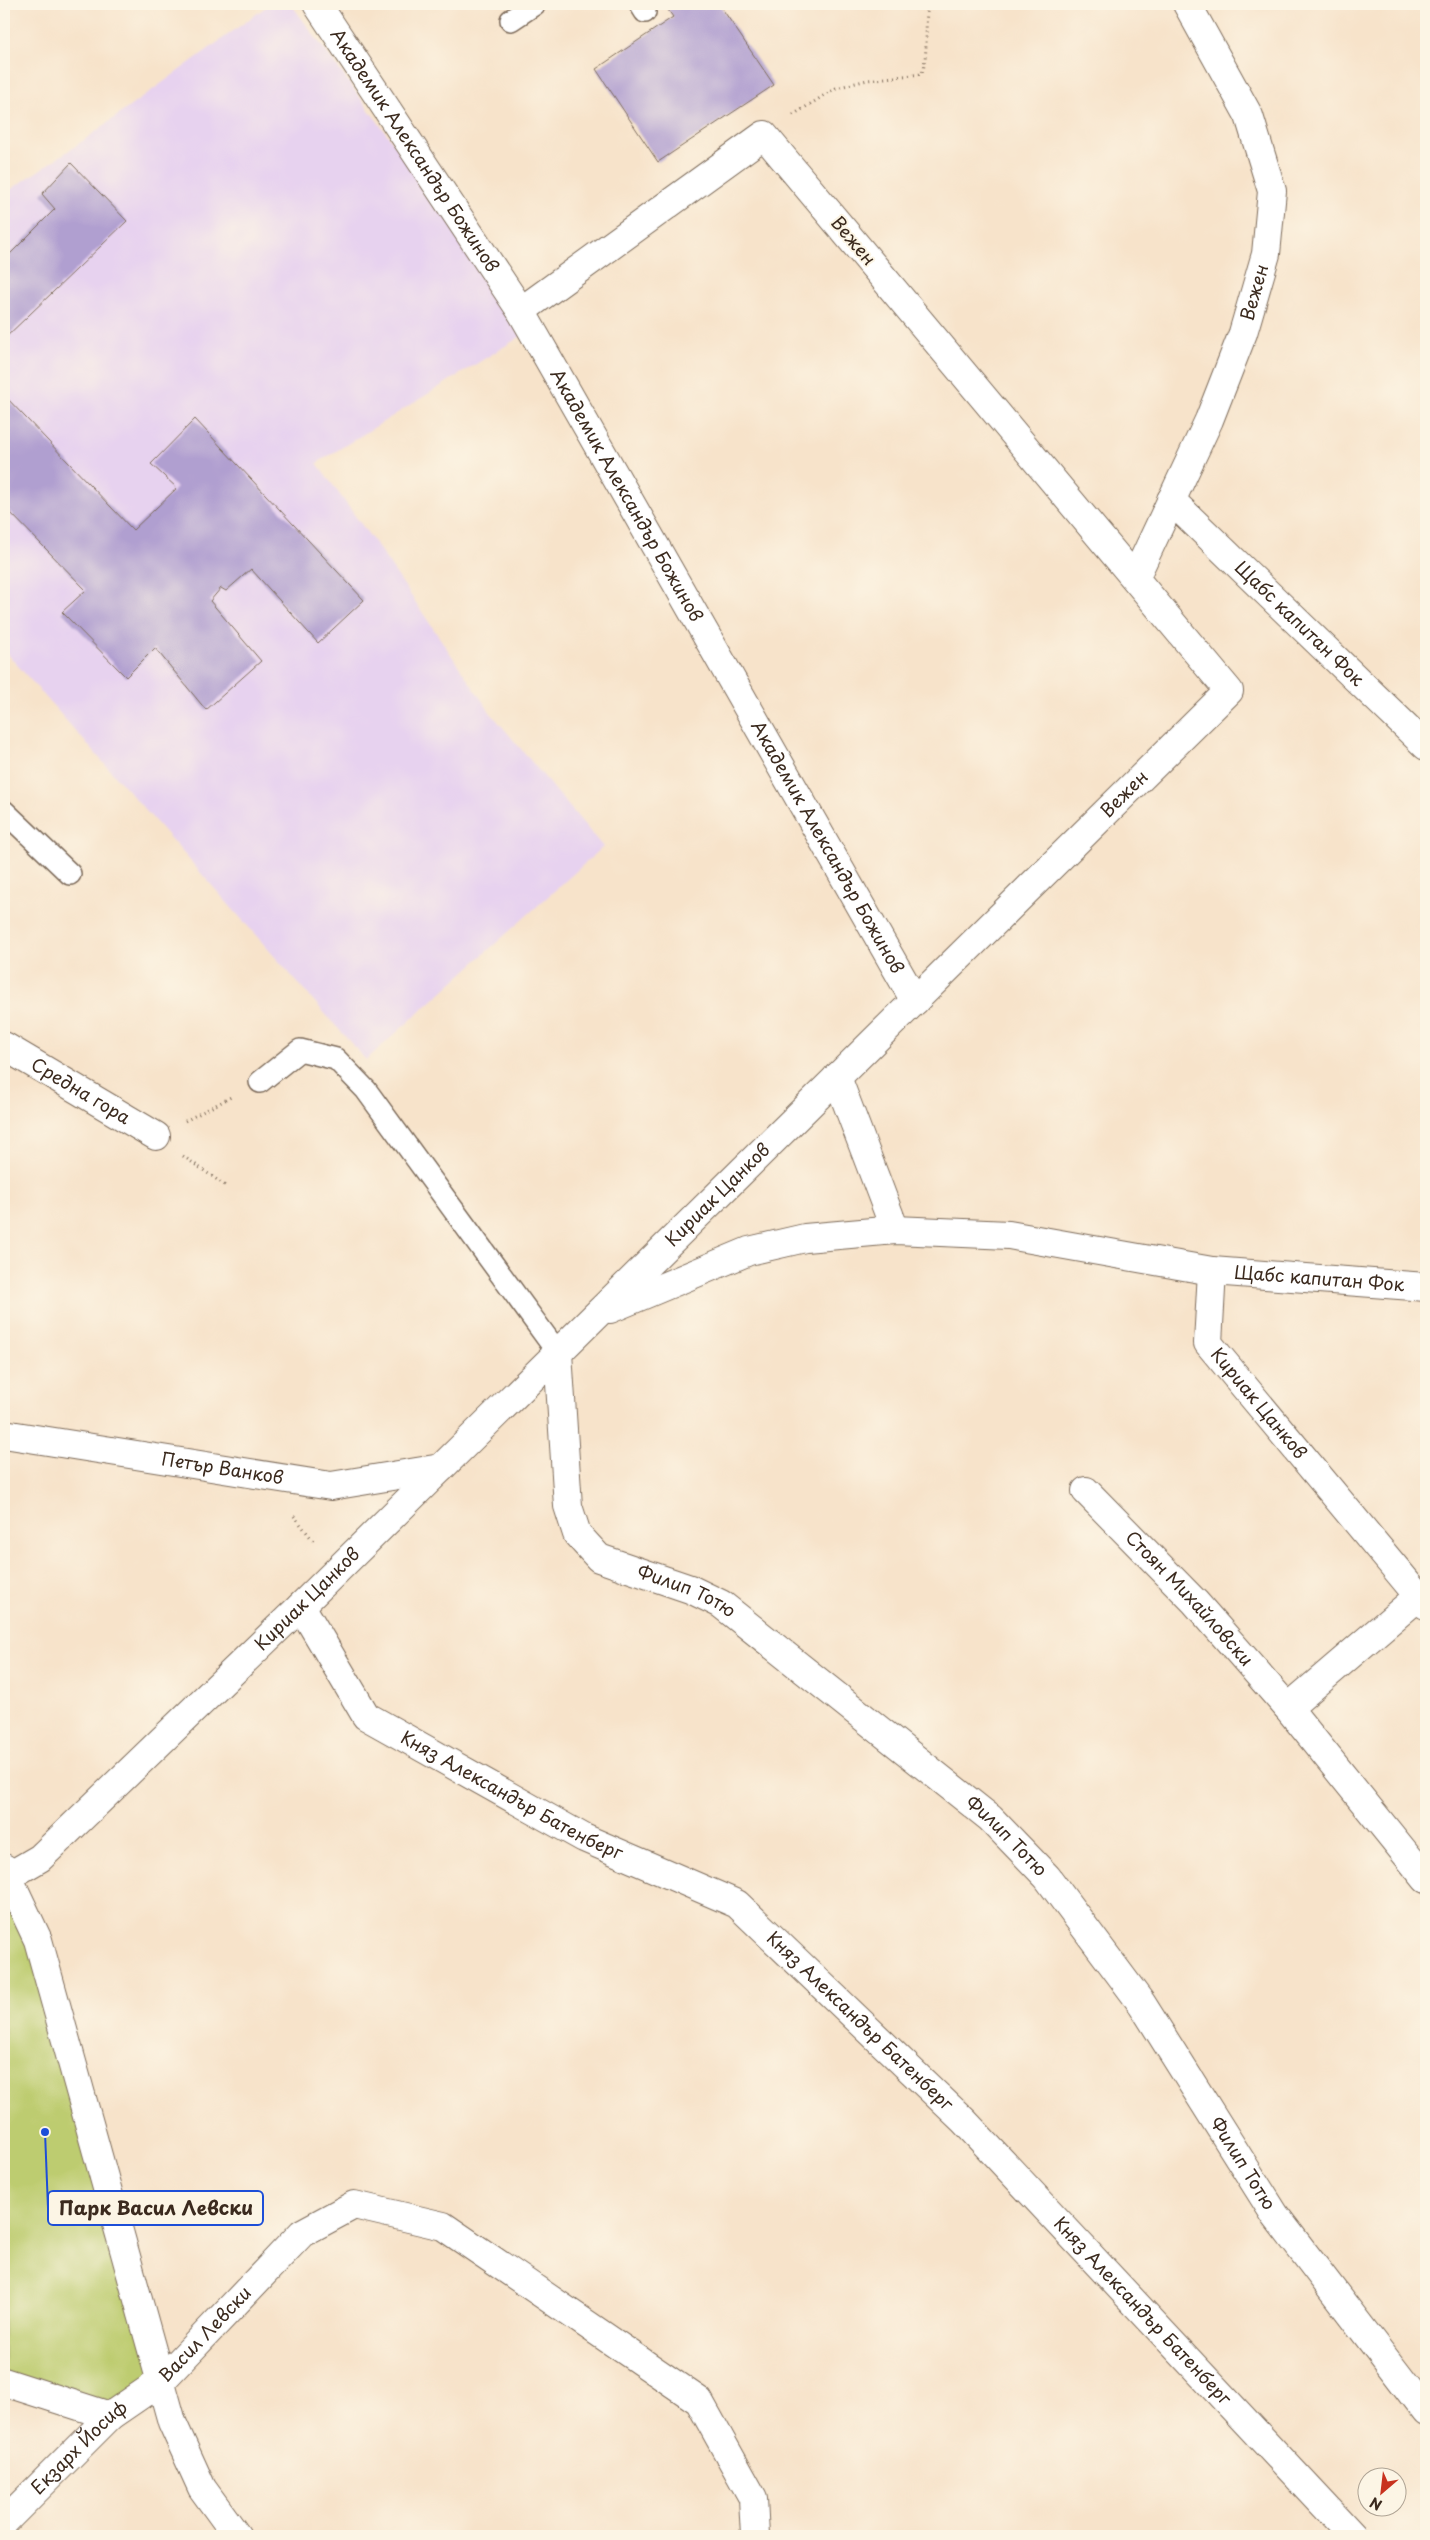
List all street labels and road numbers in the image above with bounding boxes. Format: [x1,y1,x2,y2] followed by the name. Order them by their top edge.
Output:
[325,22,507,277] street label: Академик Александър Божинов
[825,209,883,271] street label: Вежен
[1232,261,1274,324] street label: Вежен
[545,363,711,626] street label: Академик Александър Божинов
[1229,553,1371,692] street label: Щабс капитан Фок
[745,715,912,978] street label: Академик Александър Божинов
[1093,763,1153,823] street label: Вежен
[27,1050,137,1130] street label: Средна гора
[658,1136,775,1252] street label: Кириак Цанков
[1233,1258,1406,1297] street label: Щабс капитан Фок
[1205,1341,1314,1464] street label: Кириак Цанков
[160,1444,285,1490] street label: Петър Ванков
[1120,1524,1260,1671] street label: Стоян Михайловски
[248,1540,365,1656] street label: Кириак Цанков
[634,1557,743,1623] street label: Филип Тотю
[396,1723,629,1866] street label: Княз Александър Батенберг
[960,1789,1054,1882] street label: Филип Тотю
[761,1924,961,2117] street label: Княз Александър Батенберг
[1204,2111,1283,2215] street label: Филип Тотю
[1048,2210,1239,2411] street label: Княз Александър Батенберг
[152,2279,257,2388] street label: Васил Левски
[24,2393,132,2500] street label: Екзарх Йосиф

